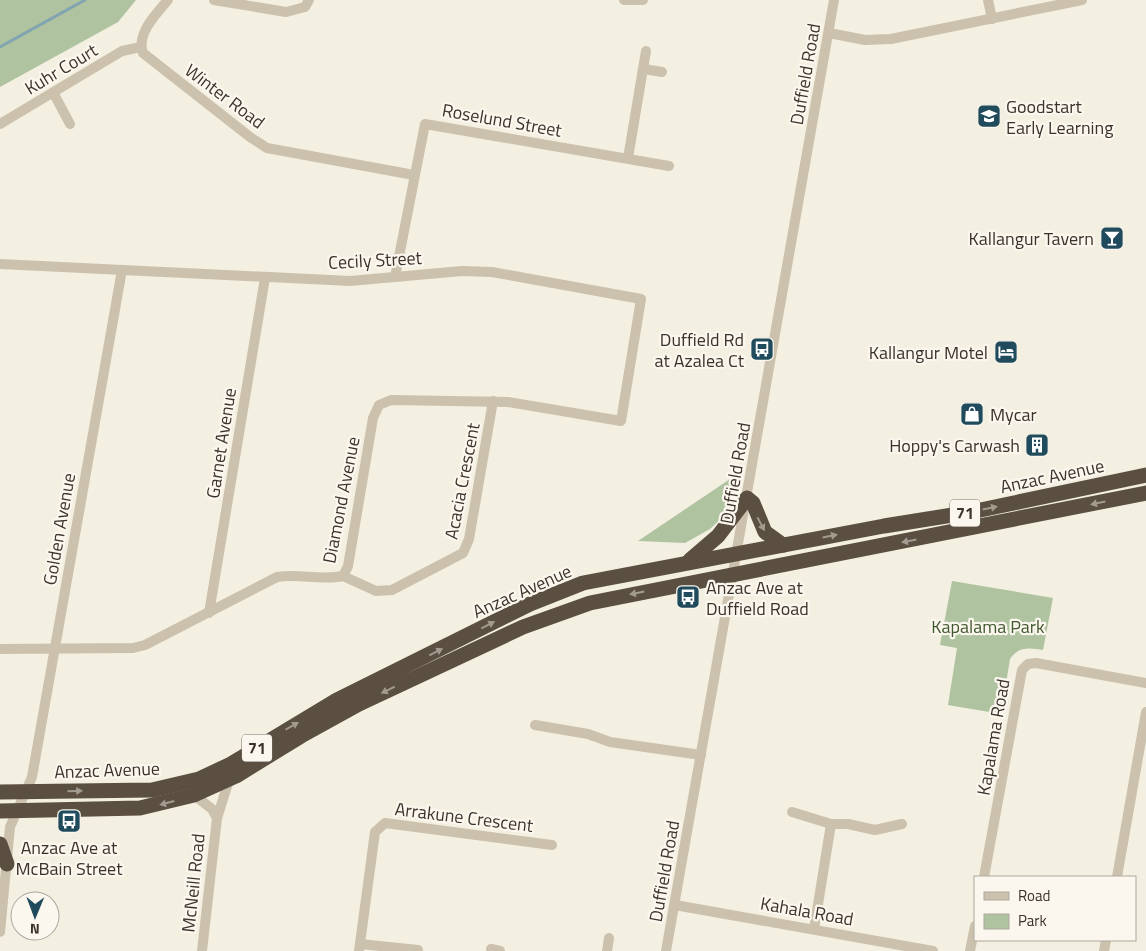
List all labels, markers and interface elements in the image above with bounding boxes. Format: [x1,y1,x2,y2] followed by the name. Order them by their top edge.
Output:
[783,21,827,127] street label: Duffield Road
[19,36,103,101] street label: Kuhr Court
[179,57,271,135] street label: Winter Road
[1006,93,1113,141] place label: Goodstart Early Learning
[440,96,565,144] street label: Roselund Street
[976,103,1002,129] school or university icon: Goodstart Early Learning
[968,225,1094,252] place label: Kallangur Tavern
[1099,225,1125,251] bar icon: Kallangur Tavern
[327,244,423,276] street label: Cecily Street
[655,326,745,374] place label: Duffield Rd at Azalea Ct
[749,336,775,362] bus stop icon: Duffield Rd at Azalea Ct
[869,339,988,366] place label: Kallangur Motel
[993,339,1019,365] hotel icon: Kallangur Motel
[199,386,243,500] street label: Garnet Avenue
[959,401,985,427] shop icon: Mycar
[990,401,1037,428] place label: Mycar
[437,420,487,542] street label: Acacia Crescent
[713,420,757,526] street label: Duffield Road
[889,432,1020,459] place label: Hoppy's Carwash
[1024,432,1050,458] building icon: Hoppy's Carwash
[315,434,367,566] street label: Diamond Avenue
[997,452,1107,500] street label: Anzac Avenue
[36,471,82,587] street label: Golden Avenue
[950,499,980,526] road number: 71
[1091,499,1106,507] one-way arrow
[983,504,998,512] one-way arrow
[757,517,765,531] one-way arrow
[823,531,839,539] one-way arrow
[901,537,917,545] one-way arrow
[468,557,576,625] street label: Anzac Avenue
[706,574,809,622] place label: Anzac Ave at Duffield Road
[675,584,701,610] bus stop icon: Anzac Ave at Duffield Road
[629,589,644,597] one-way arrow
[931,613,1045,640] park label: Kapalama Park
[481,621,495,629] one-way arrow
[429,648,443,656] one-way arrow
[969,677,1017,797] street label: Kapalama Road
[381,686,395,694] one-way arrow
[285,722,298,731] one-way arrow
[242,734,272,761] road number: 71
[54,755,160,785] street label: Anzac Avenue
[67,787,83,795] one-way arrow
[393,795,535,839] street label: Arrakune Crescent
[160,799,175,807] one-way arrow
[56,808,82,834] bus stop icon: Anzac Ave at McBain Street
[642,818,686,924] street label: Duffield Road
[174,832,212,934] street label: McNeill Road
[16,834,123,882] place label: Anzac Ave at McBain Street
[974,876,1136,941] legend
[1018,884,1050,907] text: Road
[758,890,856,932] street label: Kahala Road
[10,891,60,941] north arrow
[1018,909,1047,932] text: Park
[30,919,40,940] text: N

